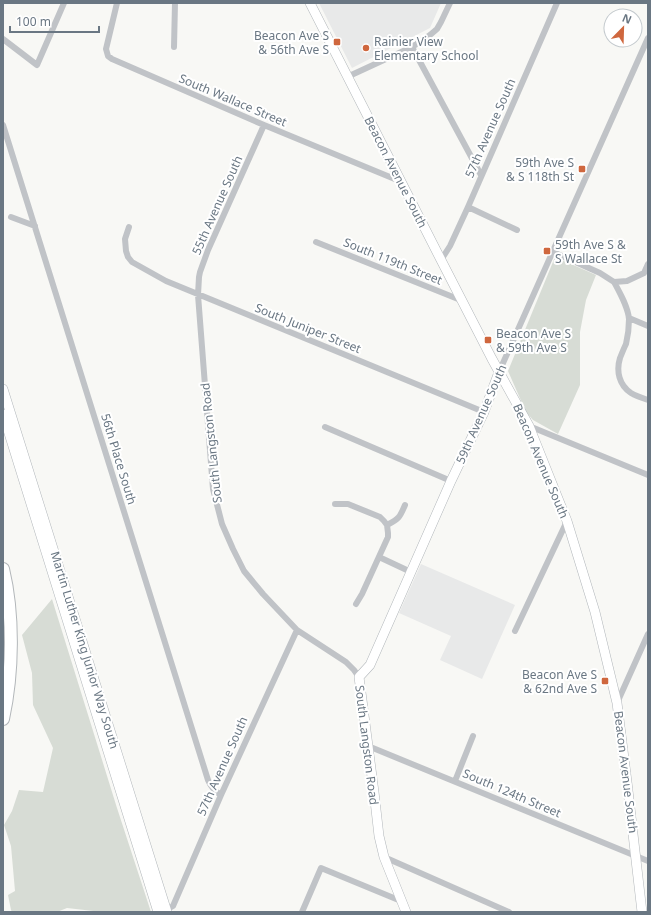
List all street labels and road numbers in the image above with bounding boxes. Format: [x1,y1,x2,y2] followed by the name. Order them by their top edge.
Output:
[176,70,290,131] street label: South Wallace Street
[460,76,520,180] street label: 57th Avenue South
[360,113,432,231] street label: Beacon Avenue South
[187,153,247,257] street label: 55th Avenue South
[341,233,446,289] street label: South 119th Street
[252,299,364,357] street label: South Juniper Street
[451,362,511,466] street label: 59th Avenue South
[196,382,226,504] street label: South Langston Road
[509,401,573,521] street label: Beacon Avenue South
[97,411,141,507] street label: 56th Place South
[47,549,123,751] street label: Martin Luther King Junior Way South
[351,684,383,806] street label: South Langston Road
[610,710,642,834] street label: Beacon Avenue South
[192,714,252,818] street label: 57th Avenue South
[460,765,564,822] street label: South 124th Street

